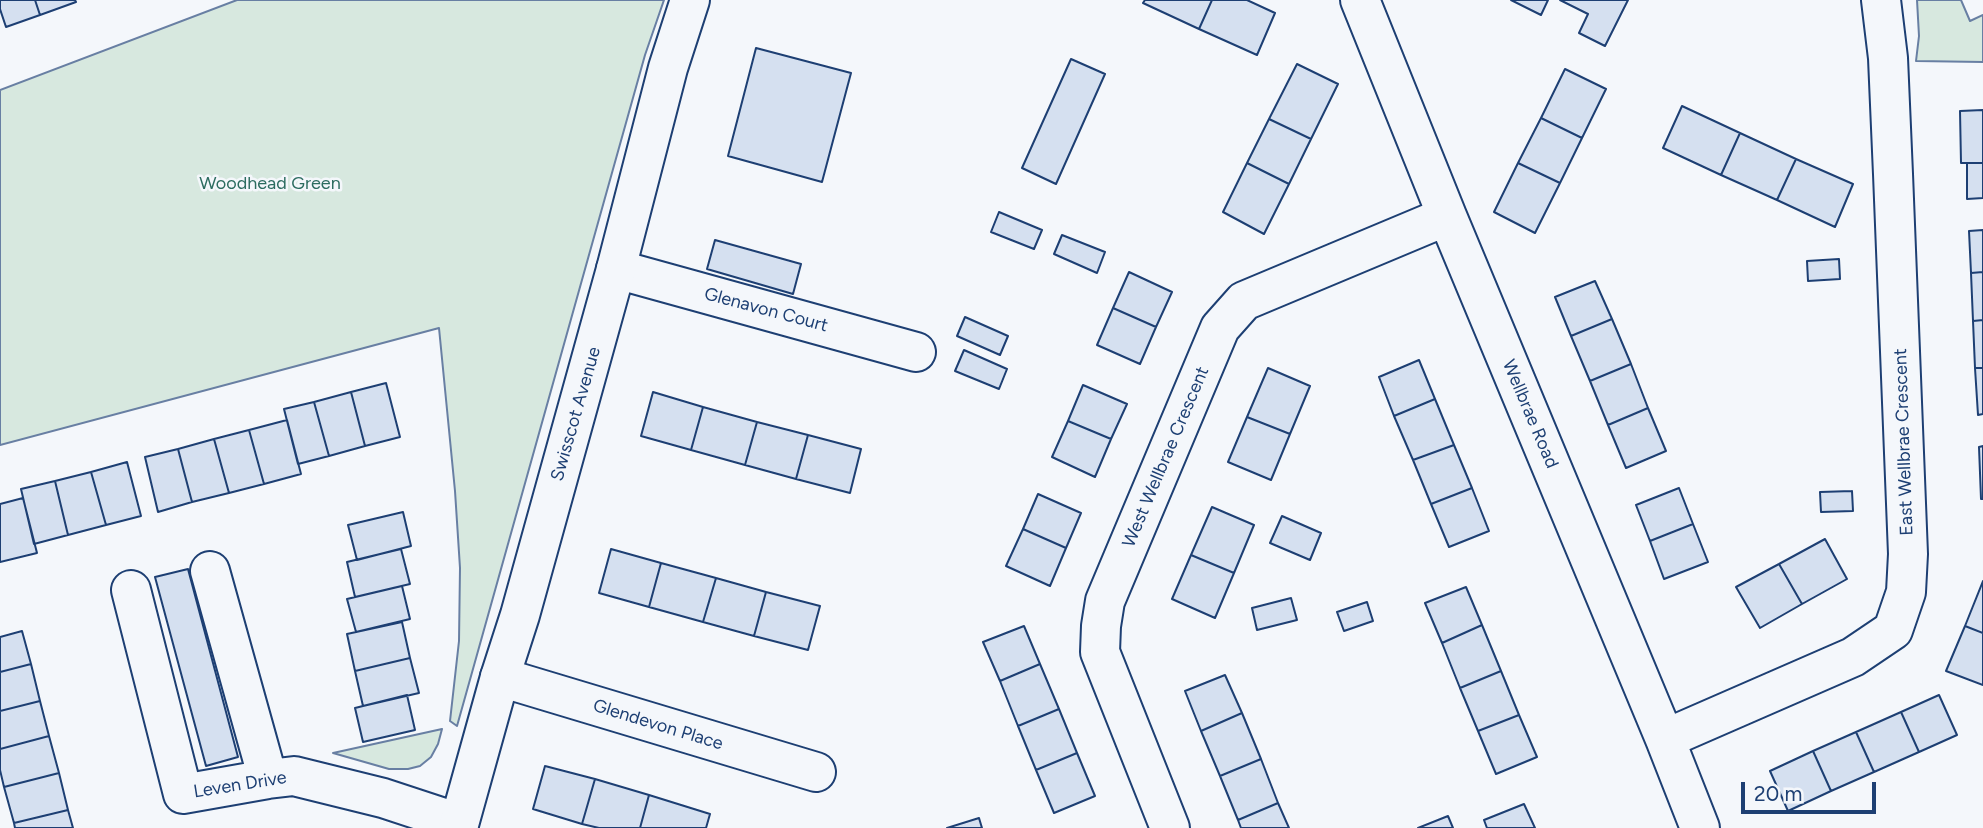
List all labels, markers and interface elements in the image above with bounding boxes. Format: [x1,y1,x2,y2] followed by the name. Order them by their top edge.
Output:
[199,173,341,195] park label: Woodhead Green
[702,283,830,337] street label: Glenavon Court
[547,345,605,483] street label: Swisscot Avenue
[1890,348,1918,536] street label: East Wellbrae Crescent
[1497,356,1563,472] street label: Wellbrae Road
[1118,363,1214,551] street label: West Wellbrae Crescent
[590,695,726,755] street label: Glendevon Place
[192,767,288,803] street label: Leven Drive
[1745,768,1880,812] scale bar
[1754,781,1802,806] text: 20 m

